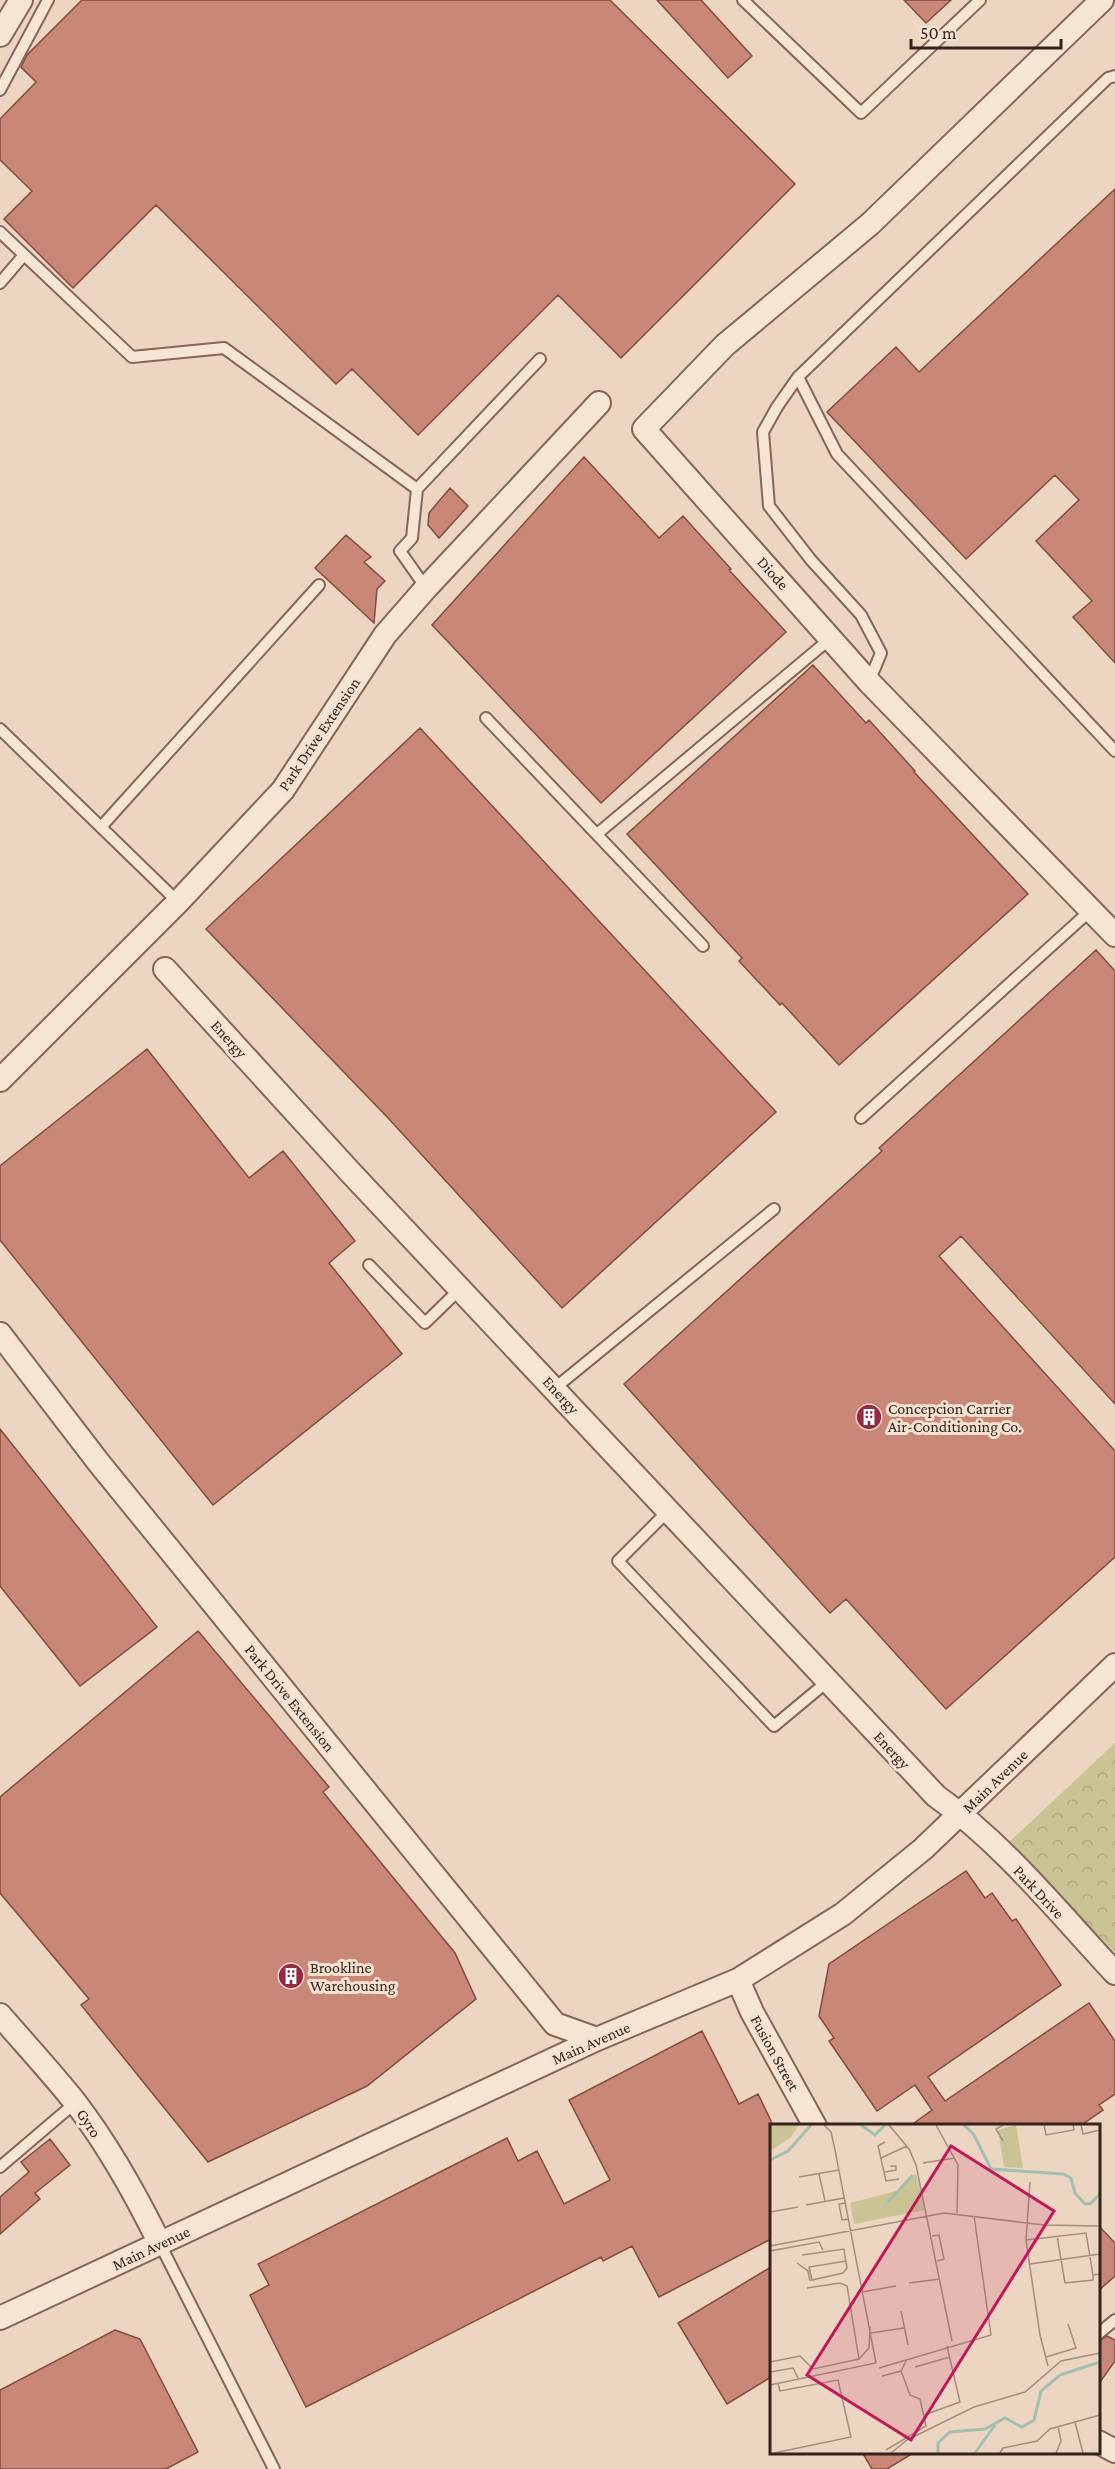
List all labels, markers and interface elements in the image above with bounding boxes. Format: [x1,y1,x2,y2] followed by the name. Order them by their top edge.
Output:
[911,12,1061,50] scale bar
[920,23,957,43] text: 50 m
[754,553,792,593] street label: Diode
[275,674,363,794] street label: Park Drive Extension
[207,1017,251,1062] street label: Energy
[539,1373,583,1418] street label: Energy
[888,1400,1022,1436] place label: Concepcion Carrier Air-Conditioning Co.
[854,1402,884,1432] building icon: Concepcion Carrier Air-Conditioning Co.
[242,1641,339,1755] street label: Park Drive Extension
[870,1728,914,1773] street label: Energy
[959,1746,1031,1816] street label: Main Avenue
[1010,1862,1068,1922] street label: Park Drive
[310,1959,396,1995] place label: Brookline Warehousing
[276,1961,306,1991] building icon: Brookline Warehousing
[747,2012,803,2094] street label: Fusion Street
[549,2018,633,2068] street label: Main Avenue
[73,2106,105,2141] street label: Gyro
[770,2124,1100,2454] inset map
[110,2223,192,2273] street label: Main Avenue

